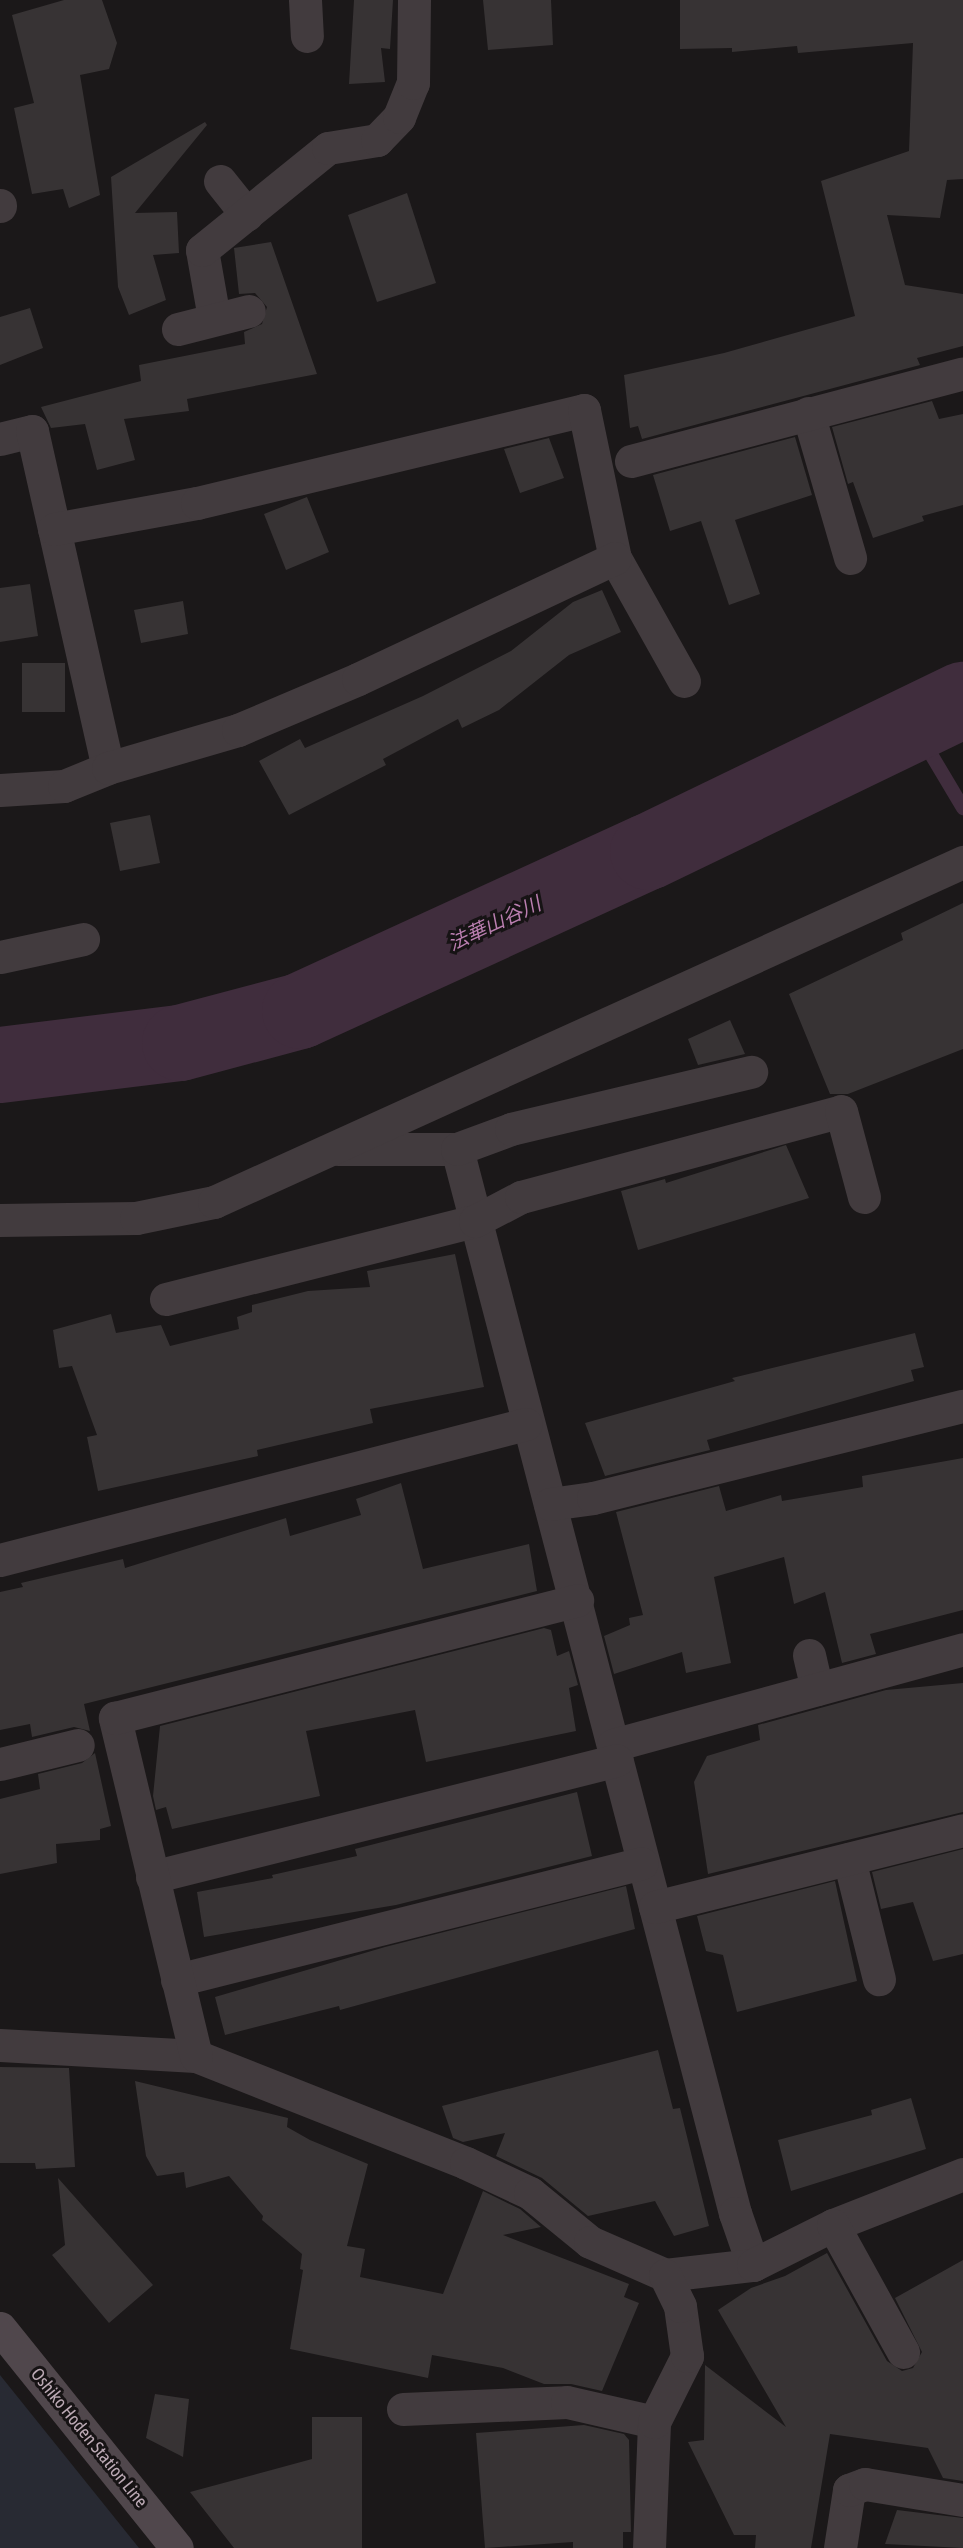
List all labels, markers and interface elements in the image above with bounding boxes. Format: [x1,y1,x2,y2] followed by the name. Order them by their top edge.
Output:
[444,891,544,955] water label: 法華山谷川
[26,2364,152,2512] street label: Oshiko Hoden Station Line

